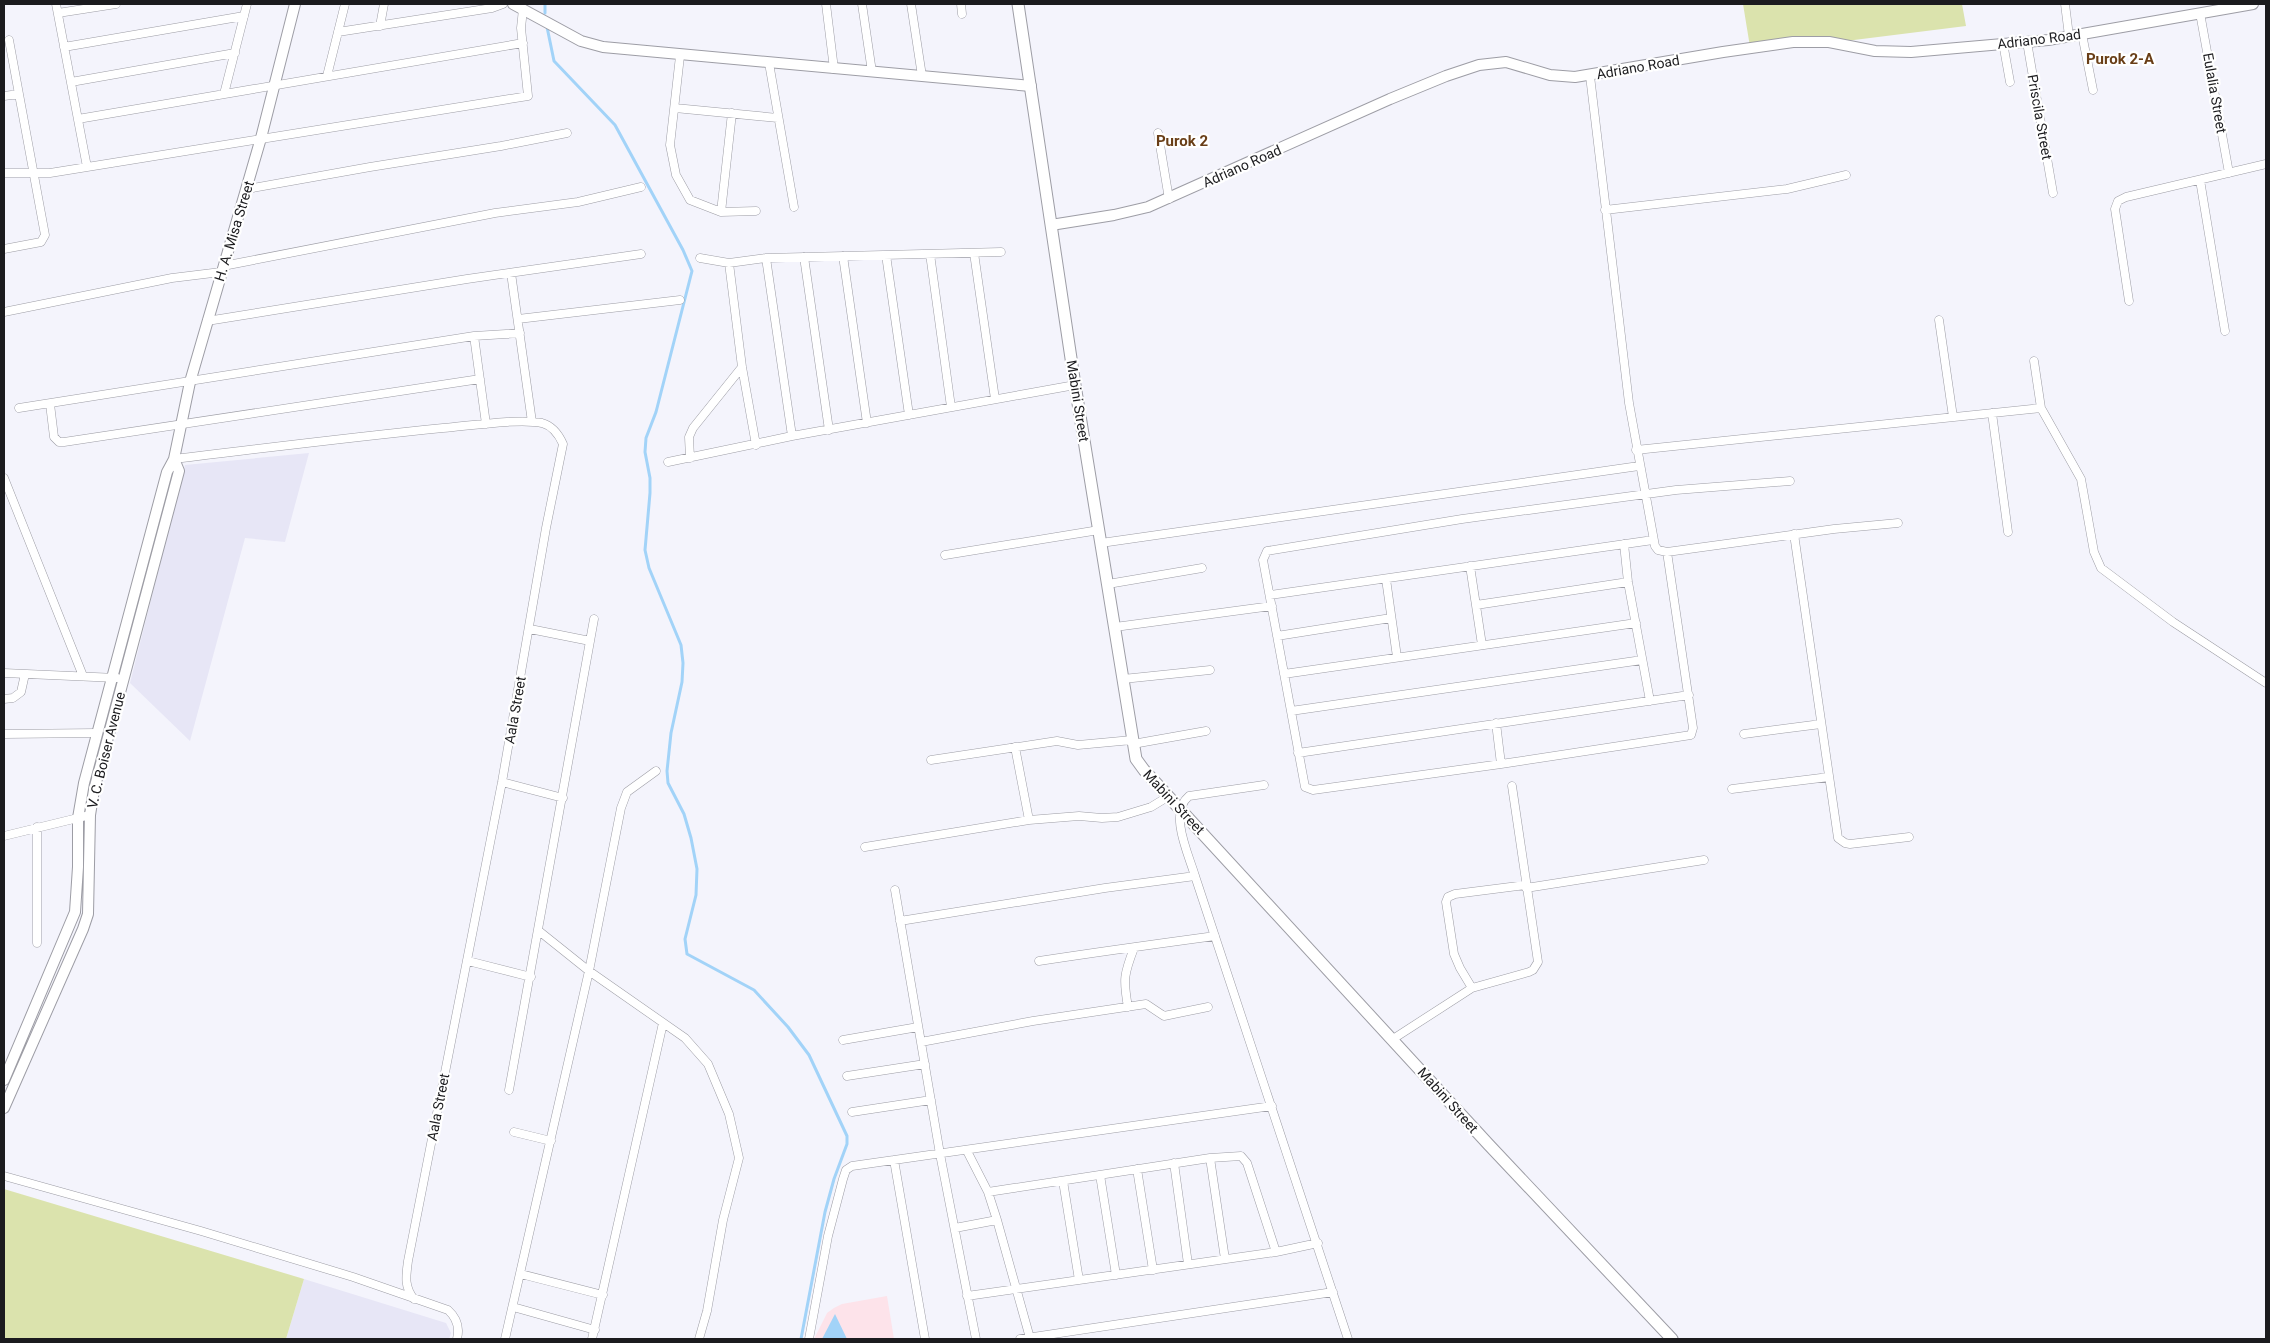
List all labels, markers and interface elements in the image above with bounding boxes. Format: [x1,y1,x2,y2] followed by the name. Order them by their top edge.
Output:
[1996,26,2082,52] street label: Adriano Road
[2086,50,2155,68] district label: Purok 2-A
[1595,52,1681,82] street label: Adriano Road
[2200,52,2230,135] street label: Eulalia Street
[2025,73,2055,161] street label: Priscila Street
[1156,132,1208,150] district label: Purok 2
[1200,142,1284,190] street label: Adriano Road
[211,178,257,283] street label: H. A. Misa Street
[1064,359,1092,443] street label: Mabini Street
[501,675,529,745] street label: Aala Street
[84,690,128,810] street label: V. C. Boiser Avenue
[1140,766,1208,838] street label: Mabini Street
[1414,1064,1482,1136] street label: Mabini Street
[424,1072,452,1142] street label: Aala Street

